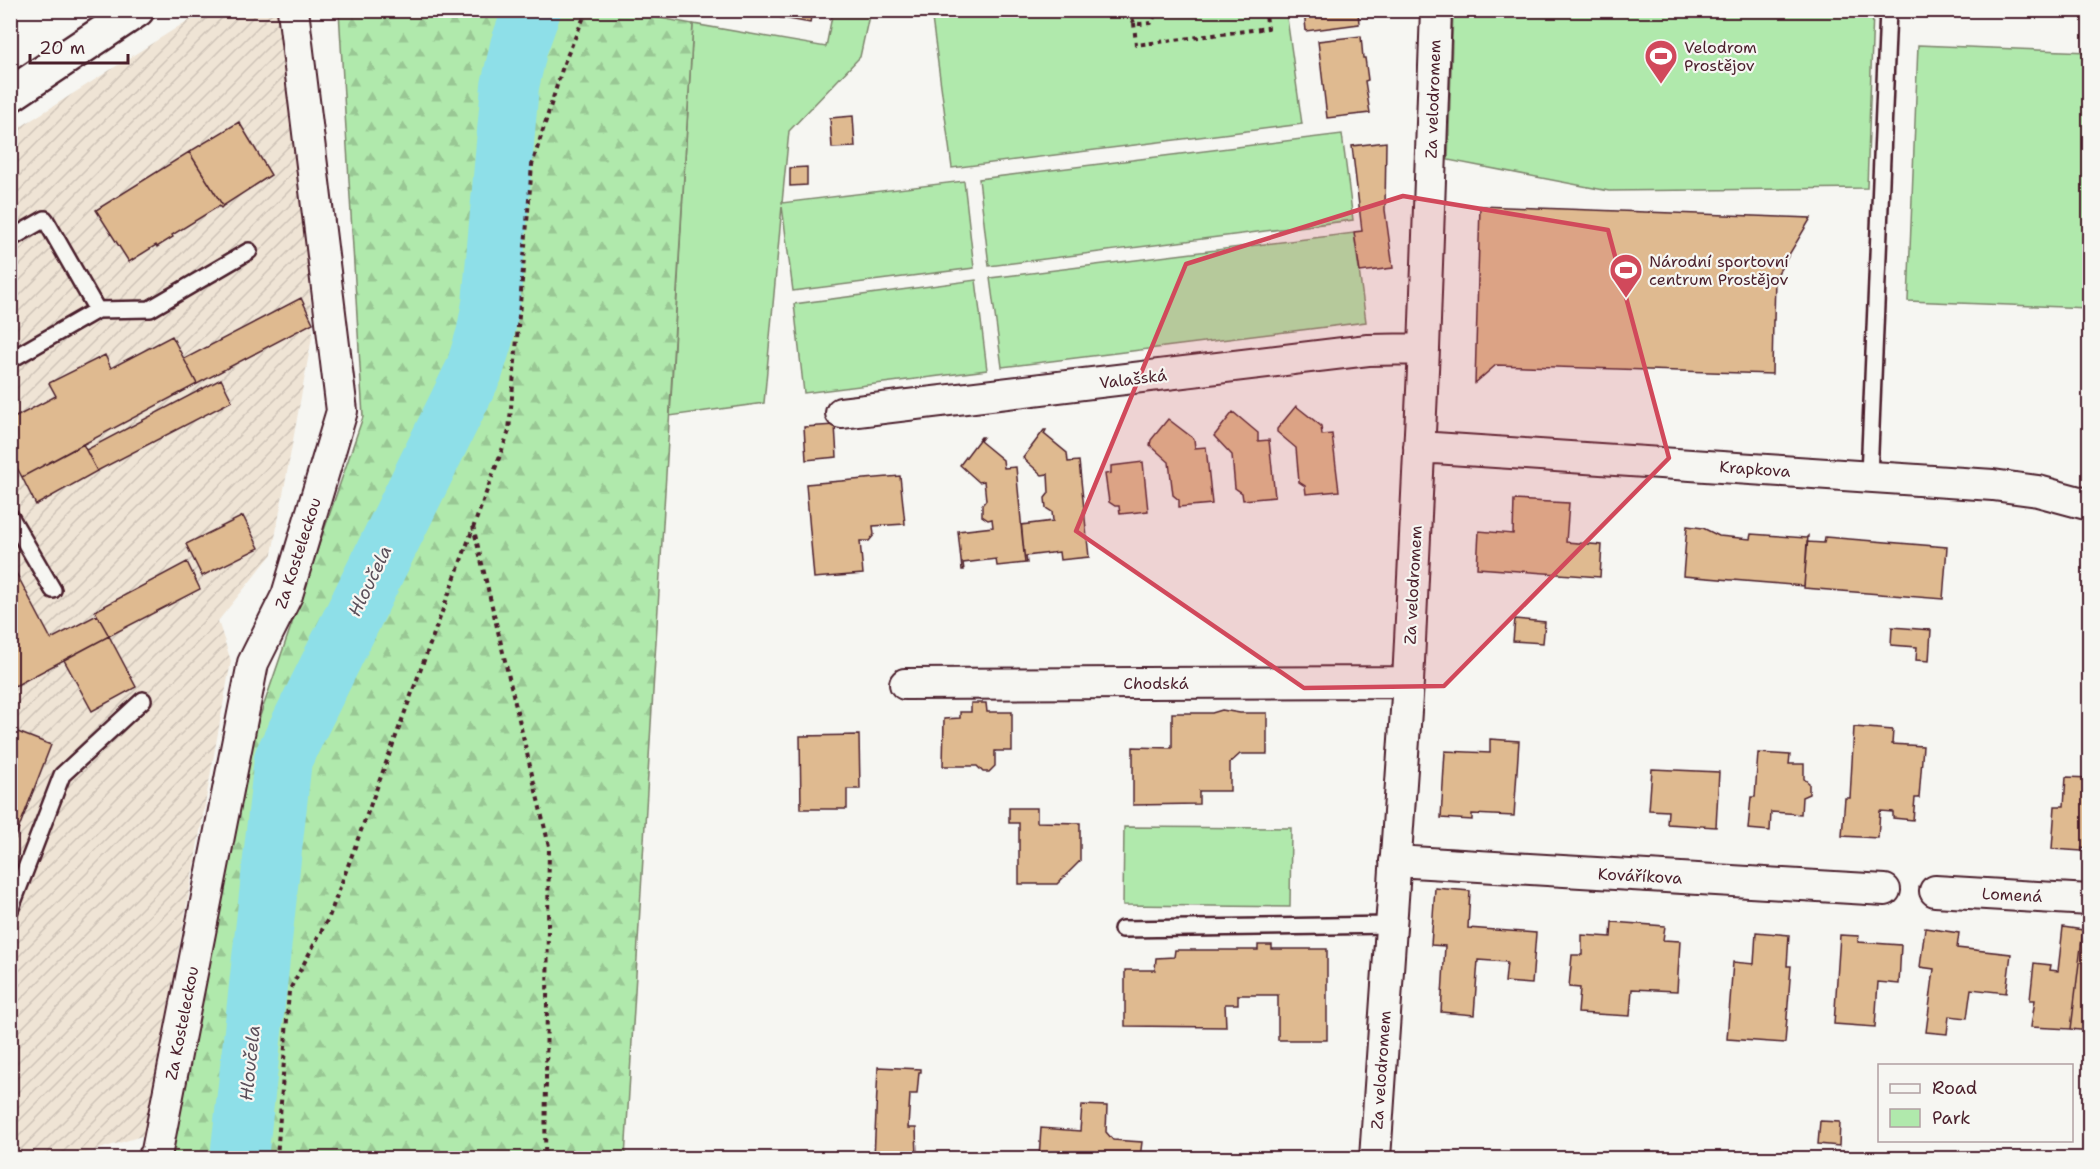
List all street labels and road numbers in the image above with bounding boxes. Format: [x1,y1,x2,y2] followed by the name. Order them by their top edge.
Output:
[1420,39,1446,159] street label: Za velodromem
[1098,364,1168,394] street label: Valašská
[1719,456,1791,482] street label: Krapkova
[270,495,326,611] street label: Za Kosteleckou
[1399,525,1427,645] street label: Za velodromem
[1123,673,1189,694] street label: Chodská
[1597,863,1683,889] street label: Kováříkova
[1981,883,2043,907] street label: Lomená
[161,964,203,1082] street label: Za Kosteleckou
[1366,1010,1396,1130] street label: Za velodromem

